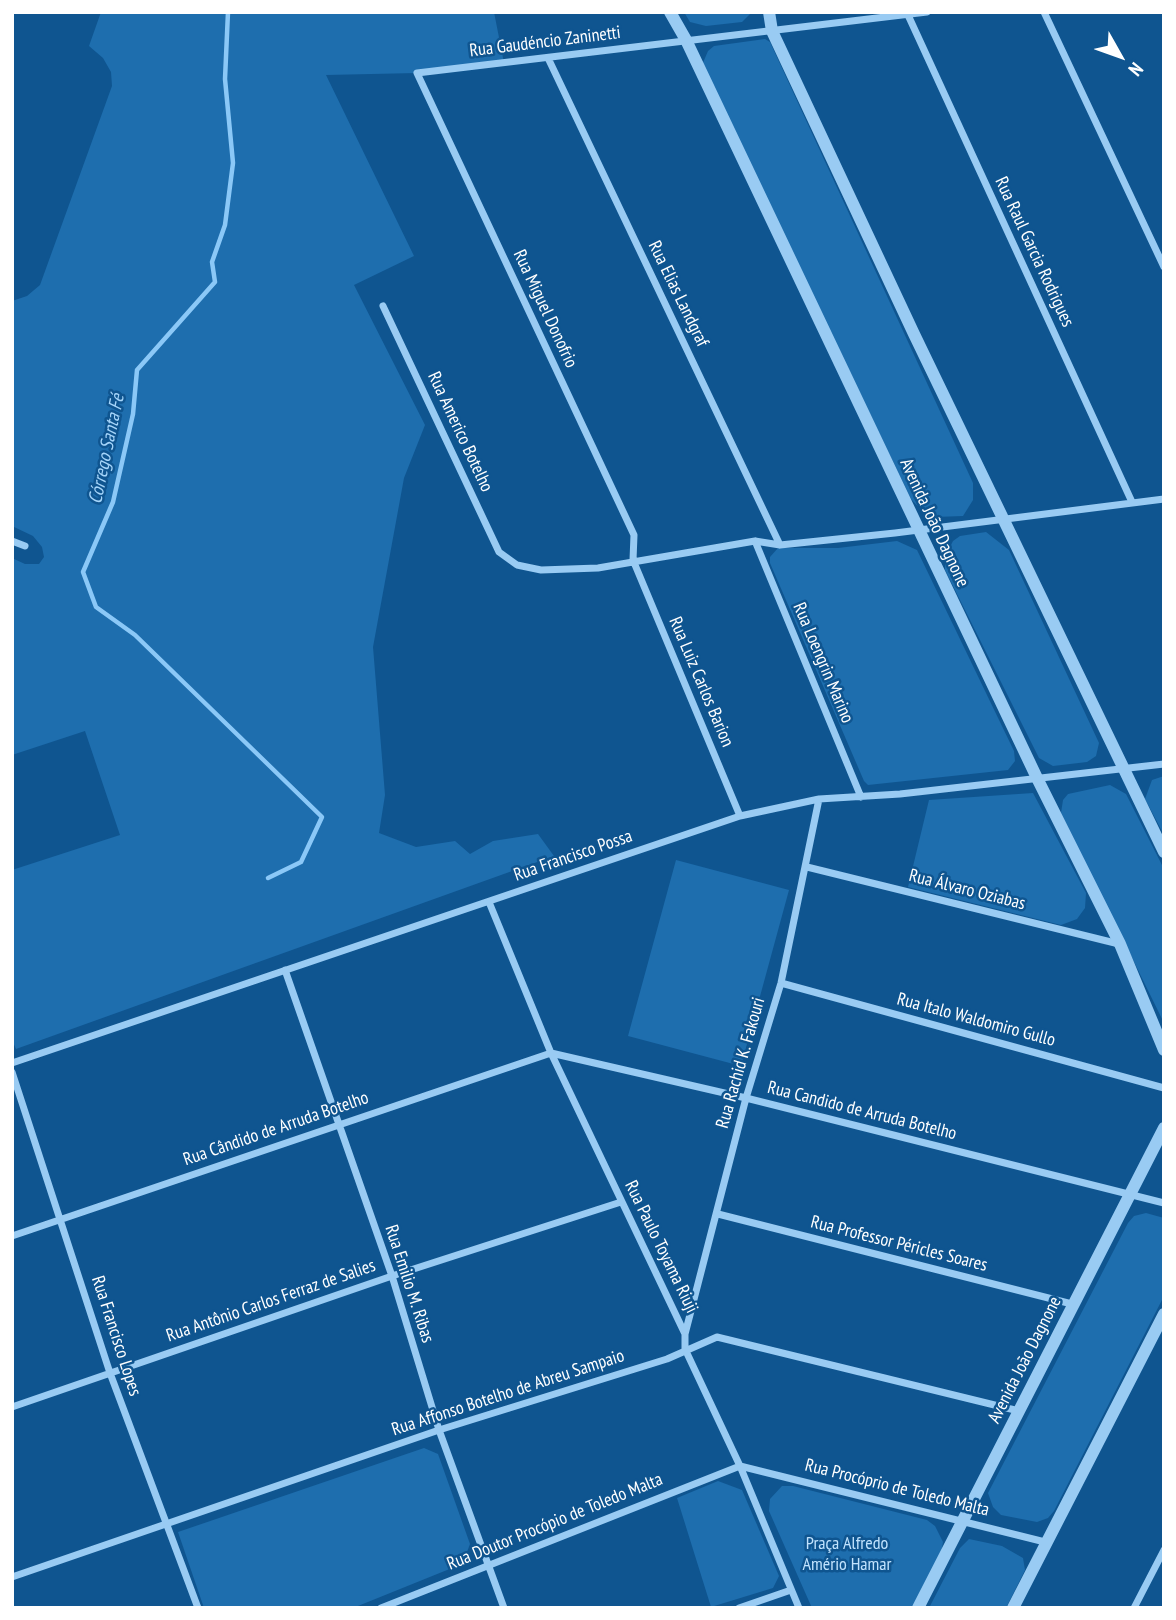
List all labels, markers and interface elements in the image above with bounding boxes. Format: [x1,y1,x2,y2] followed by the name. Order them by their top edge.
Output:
[1085,21,1155,91] north arrow
[468,22,622,62] street label: Rua Gaudéncio Zaninetti
[1124,58,1149,81] text: N
[990,174,1078,330] street label: Rua Raul Garcia Rodrigues
[643,238,713,350] street label: Rua Elias Landgraf
[508,247,582,371] street label: Rua Miguel Donofrio
[423,369,497,495] street label: Rua Americo Botelho
[84,392,130,506] water label: Córrego Santa Fé
[895,455,973,591] street label: Avenida João Dagnone
[788,600,858,726] street label: Rua Loengrin Marino
[664,614,738,750] street label: Rua Luiz Carlos Barion
[511,826,635,886] street label: Rua Francisco Possa
[907,865,1027,915] street label: Rua Álvaro Oziabas
[894,988,1058,1052] street label: Rua Italo Waldomiro Gullo
[712,995,770,1131] street label: Rua Rachid K. Fakouri
[765,1077,959,1145] street label: Rua Candido de Arruda Botelho
[181,1087,371,1171] street label: Rua Cândido de Arruda Botelho
[620,1177,702,1317] street label: Rua Paulo Toyama Riuji
[808,1212,990,1276] street label: Rua Professor Péricles Soares
[380,1222,438,1346] street label: Rua Emilio M. Ribas
[164,1255,378,1347] street label: Rua Antônio Carlos Ferraz de Salies
[86,1273,146,1399] street label: Rua Francisco Lopes
[984,1293,1066,1427] street label: Avenida João Dagnone
[389,1345,627,1441] street label: Rua Affonso Botelho de Abreu Sampaio
[803,1455,991,1521] street label: Rua Procóprio de Toledo Malta
[444,1469,666,1575] street label: Rua Doutor Procópio de Toledo Malta
[803,1533,891,1576] park label: Praça Alfredo Amério Hamar

